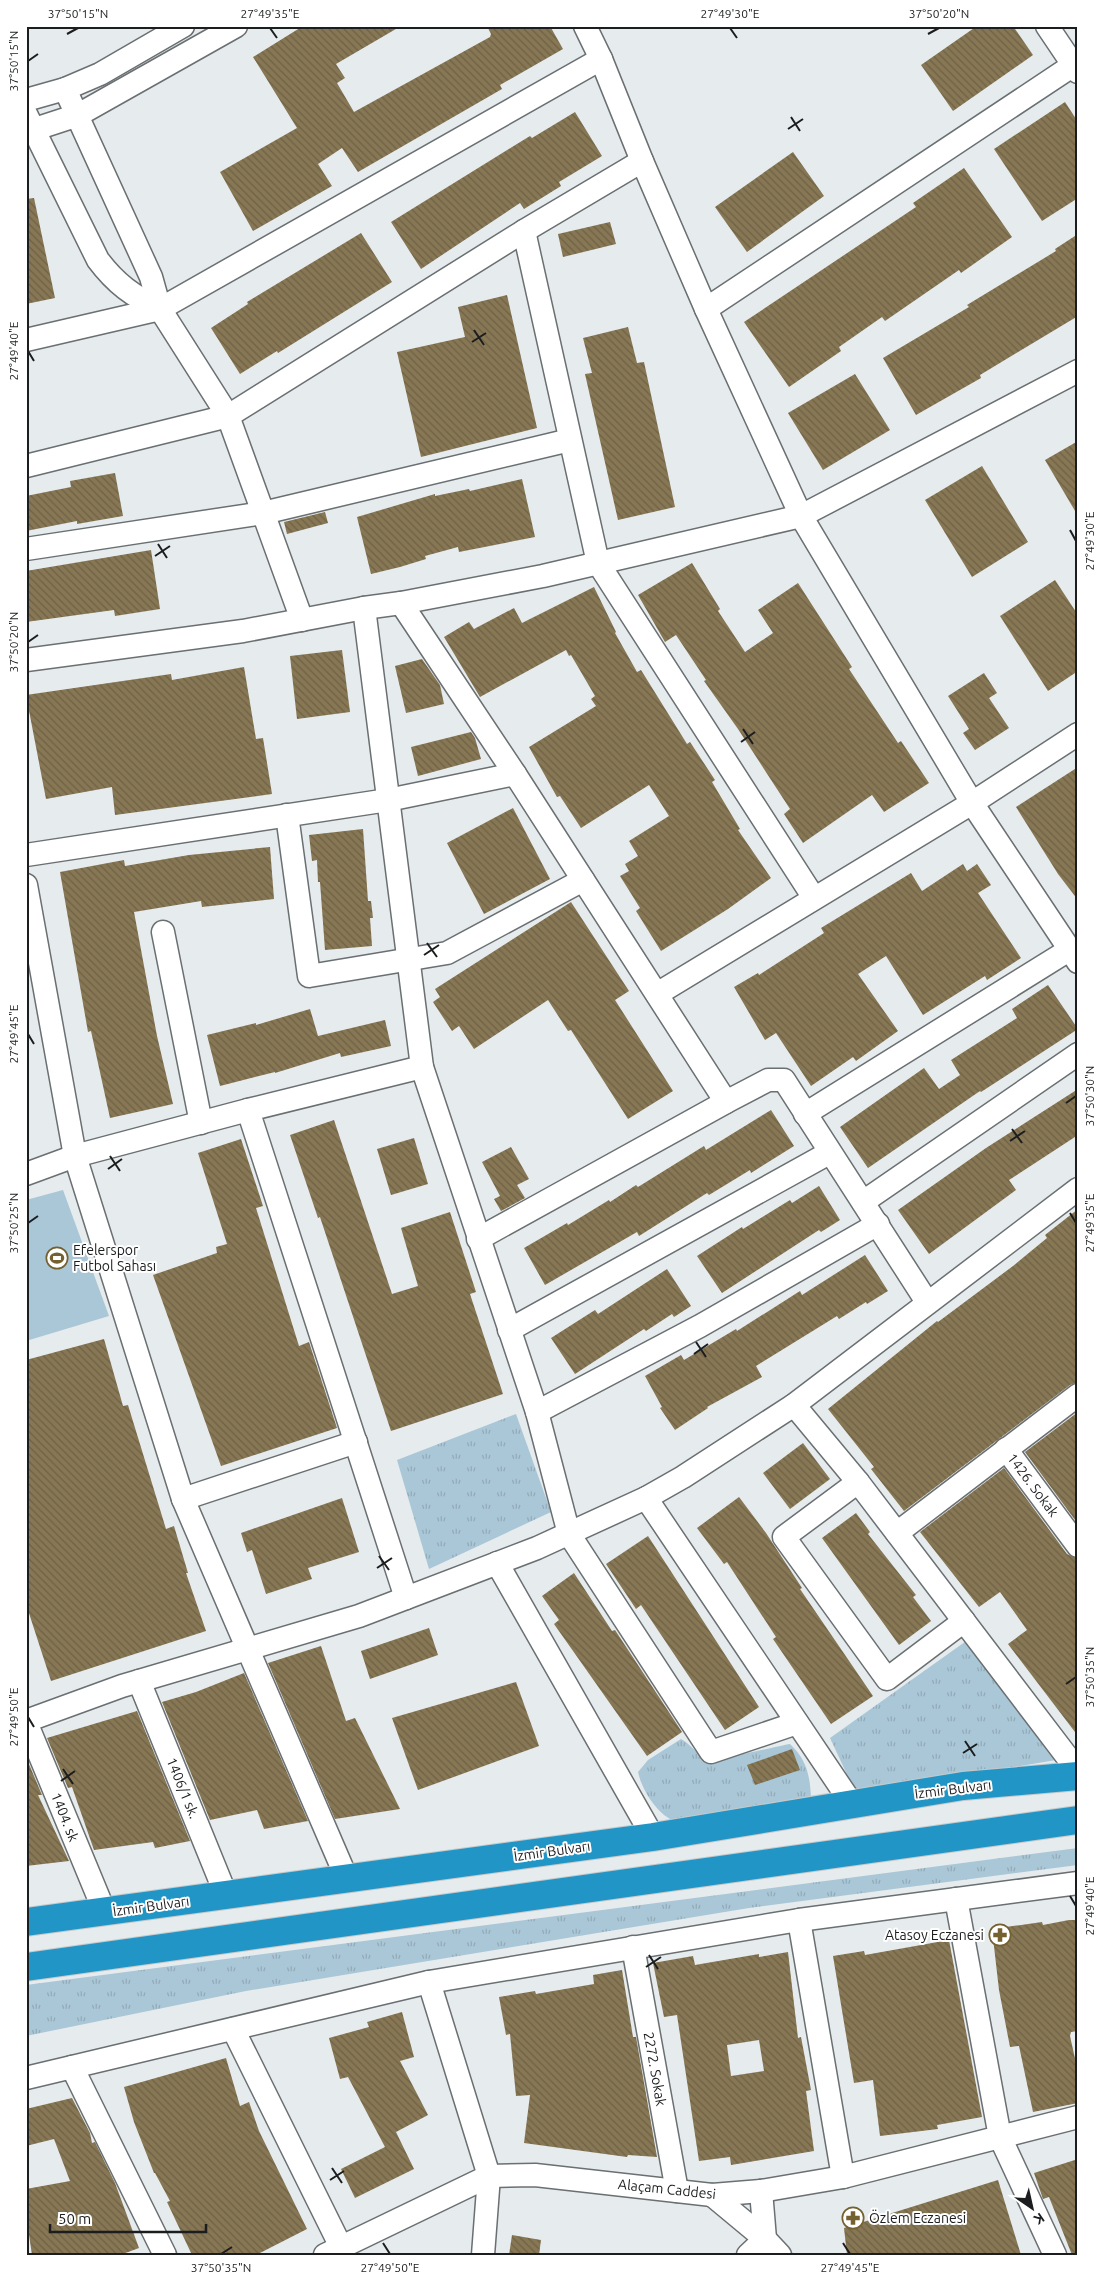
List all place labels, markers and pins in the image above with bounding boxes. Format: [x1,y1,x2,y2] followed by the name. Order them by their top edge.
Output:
[73,1242,156,1274] place label: Efelerspor Futbol Sahası
[45,1246,69,1270] sports icon: Efelerspor Futbol Sahası
[988,1923,1012,1947] pharmacy icon: Atasoy Eczanesi
[885,1927,984,1943] place label: Atasoy Eczanesi
[841,2206,865,2230] pharmacy icon: Özlem Eczanesi
[869,2209,966,2226] place label: Özlem Eczanesi

